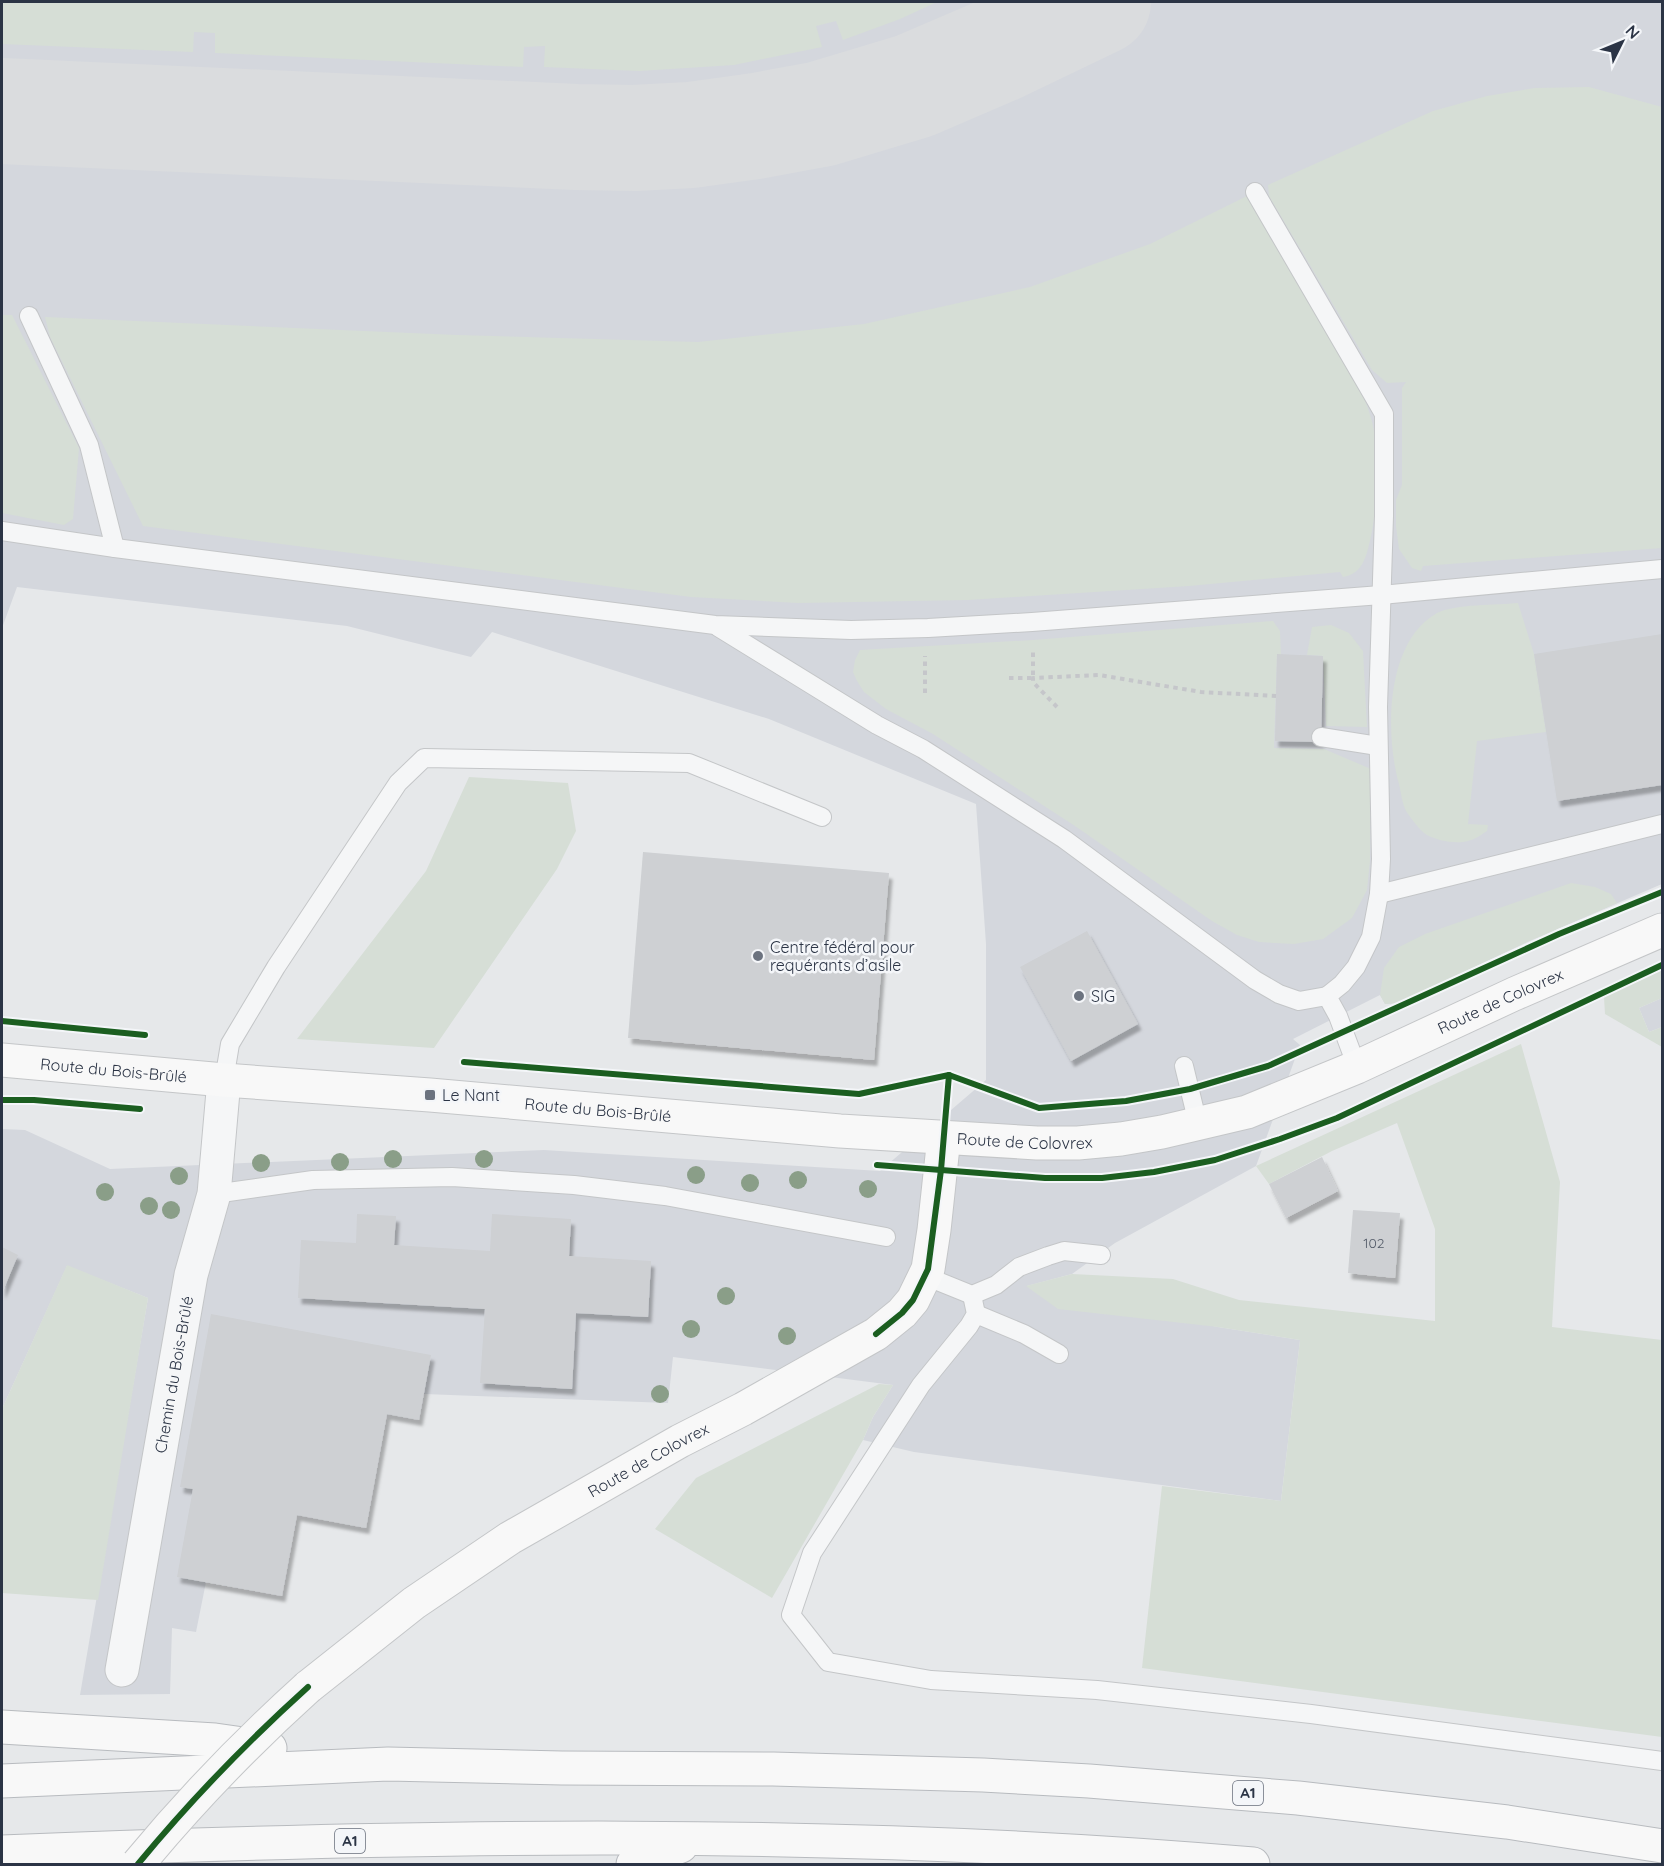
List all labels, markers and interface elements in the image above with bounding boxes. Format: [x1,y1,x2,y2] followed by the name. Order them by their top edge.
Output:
[1592,12,1652,72] north arrow
[1622,21,1644,43] text: N
[770,937,915,975] place label: Centre fédéral pour requérants d’asile
[751,949,765,963] marker: Centre fédéral pour requérants d’asile
[1434,964,1566,1038] street label: Route de Colovrex
[1091,986,1115,1006] place label: SIG
[1072,989,1086,1003] marker: SIG
[39,1053,188,1087] street label: Route du Bois-Brûlé
[442,1085,500,1105] place label: Le Nant
[423,1088,437,1102] marker: Le Nant
[524,1093,672,1126] street label: Route du Bois-Brûlé
[956,1128,1093,1153] street label: Route de Colovrex
[1363,1234,1385,1252] house number: 102
[150,1294,197,1455] street label: Chemin du Bois-Brûlé
[584,1418,712,1502] street label: Route de Colovrex
[1233,1781,1263,1805] road number: A1
[335,1829,365,1853] road number: A1

